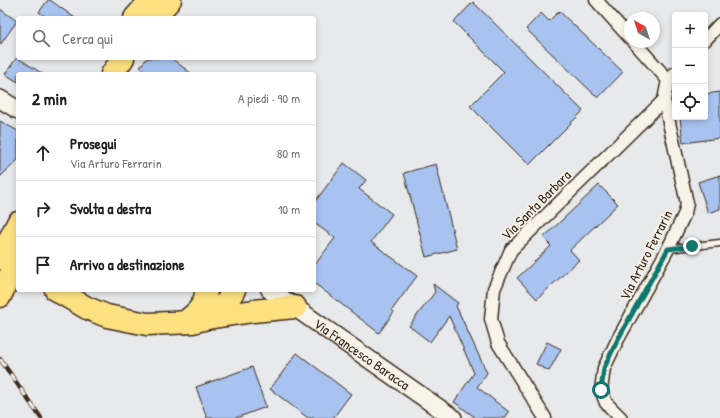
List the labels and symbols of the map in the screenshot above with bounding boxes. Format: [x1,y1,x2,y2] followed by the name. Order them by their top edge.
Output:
[624,12,660,48] north arrow
[497,165,575,244] street label: Via Santa Barbara
[615,207,676,303] street label: Via Arturo Ferrarin
[683,237,701,255] route end
[310,314,414,394] street label: Via Francesco Baracca
[592,381,610,399] route start

